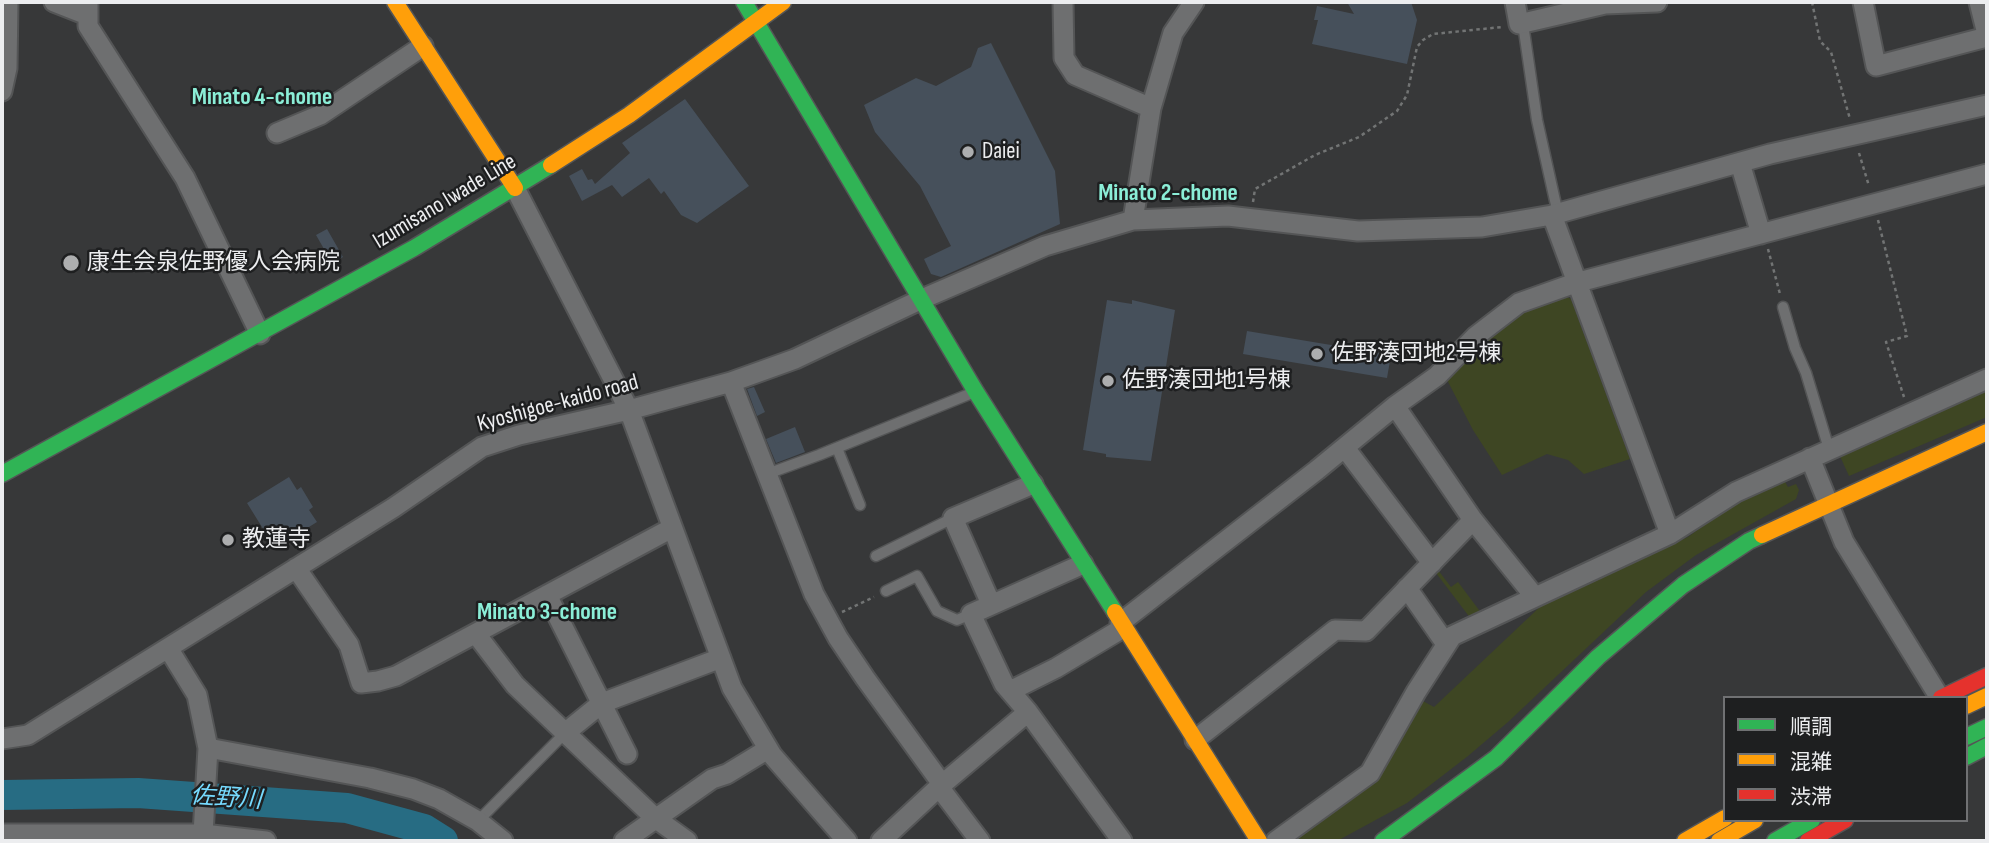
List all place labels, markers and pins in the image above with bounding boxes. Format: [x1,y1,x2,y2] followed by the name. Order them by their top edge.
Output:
[982,138,1020,166] place label: Daiei
[960,144,976,160] marker: Daiei
[87,249,340,277] place label: 康生会泉佐野優人会病院
[61,253,81,273] marker: 康生会泉佐野優人会病院
[1331,340,1501,368] place label: 佐野湊団地2号棟
[1309,346,1325,362] marker: 佐野湊団地2号棟
[1122,367,1291,395] place label: 佐野湊団地1号棟
[1100,373,1116,389] marker: 佐野湊団地1号棟
[242,526,311,554] place label: 教蓮寺
[220,532,236,548] marker: 教蓮寺

